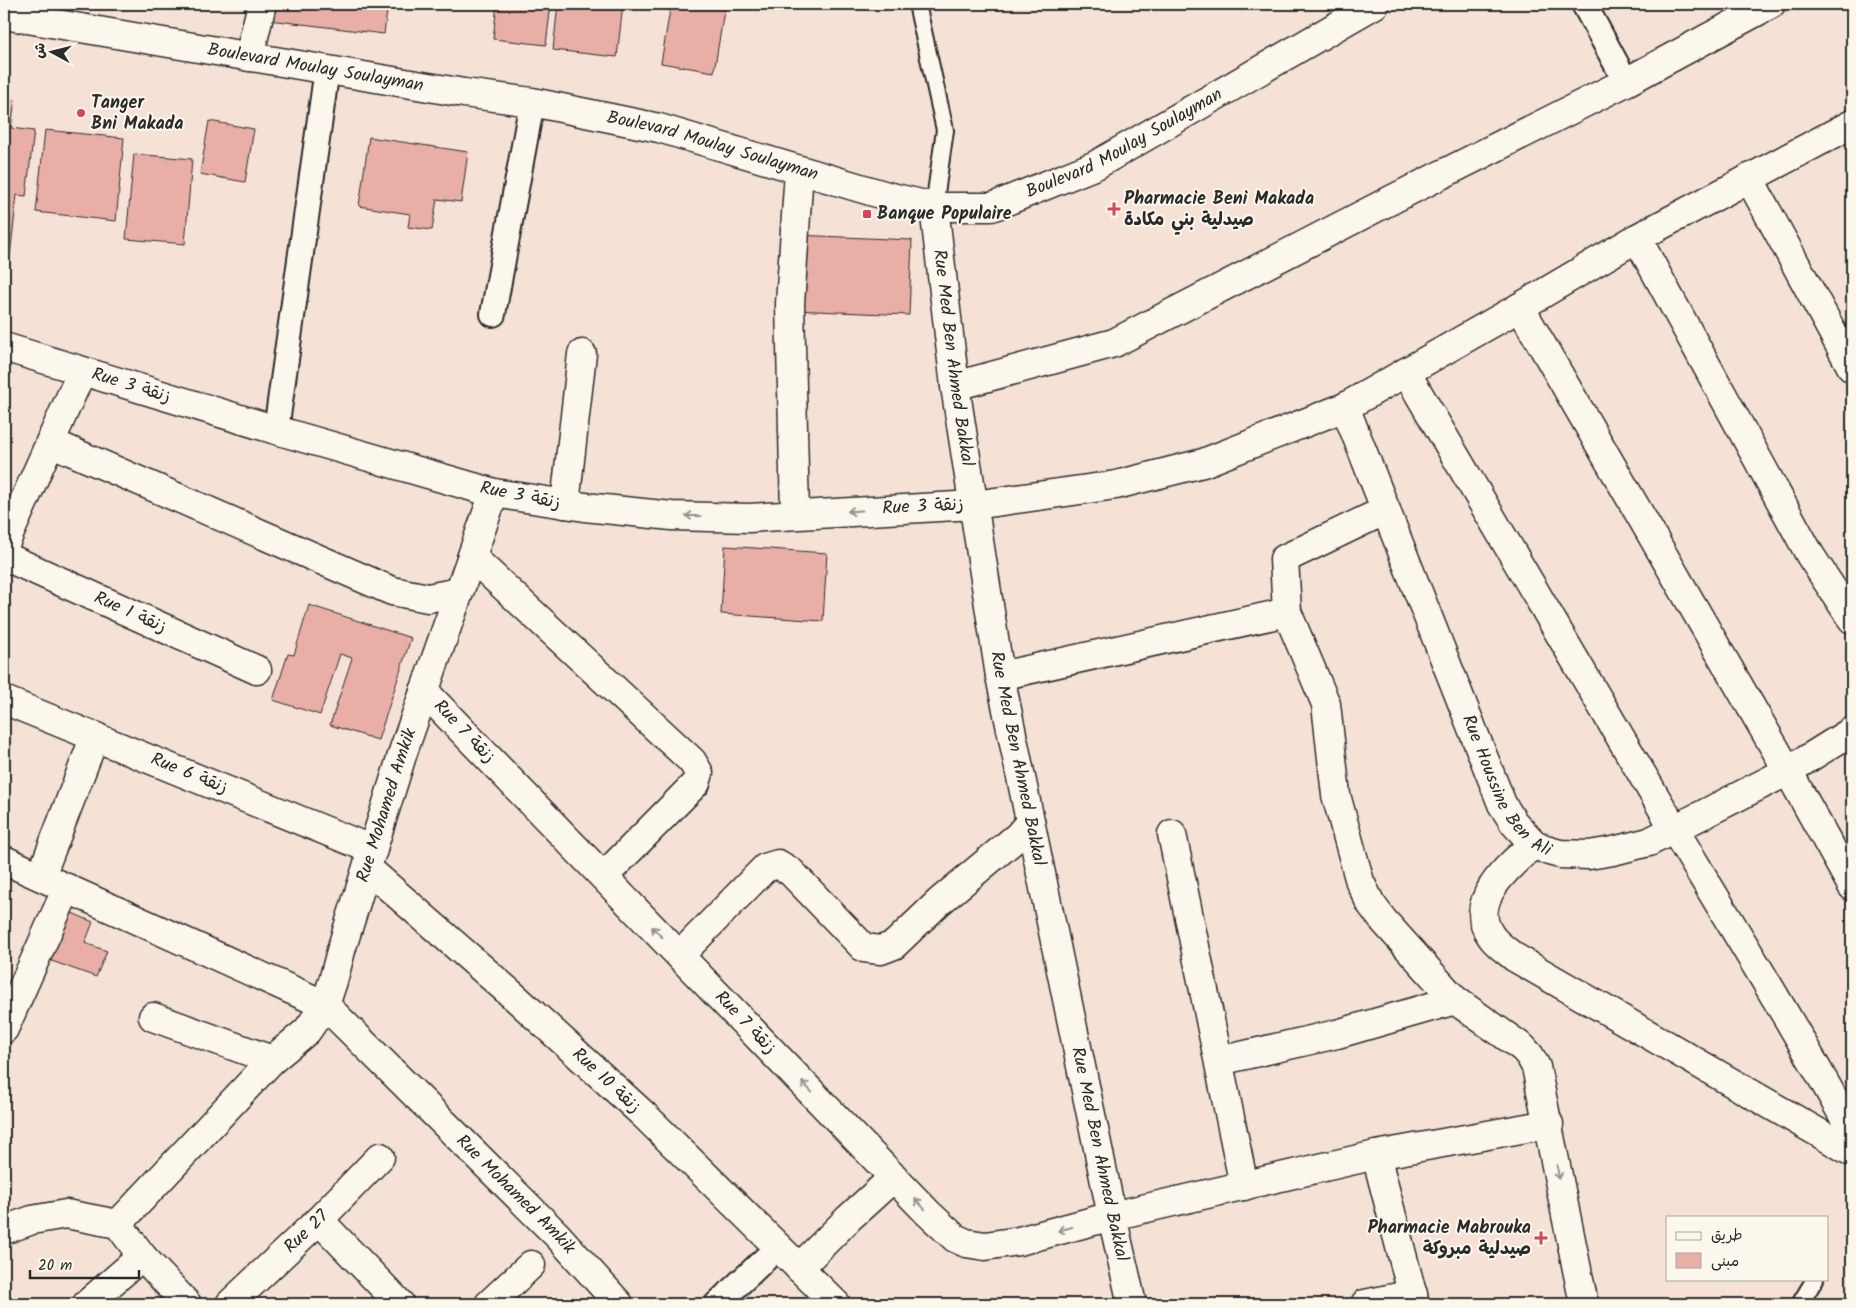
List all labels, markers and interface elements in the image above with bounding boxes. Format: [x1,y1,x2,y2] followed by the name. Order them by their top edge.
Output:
[28,28,78,78] north arrow
[205,35,426,100] street label: Boulevard Moulay Soulayman
[28,42,52,60] text: ش
[1021,80,1228,206] street label: Boulevard Moulay Soulayman
[91,89,184,139] place label: Tanger Bni Makada
[604,103,822,189] street label: Boulevard Moulay Soulayman
[75,107,87,119] marker: Tanger Bni Makada
[1124,185,1314,235] place label: Pharmacie Beni Makada صيدلية بني مكادة
[877,200,1012,229] place label: Banque Populaire
[1108,203,1120,215] marker: Pharmacie Beni Makada صيدلية بني مكادة
[861,208,873,220] marker: Banque Populaire
[925,248,982,469] street label: Rue Med Ben Ahmed Bakkal
[88,360,174,412] street label: Rue 3 زنقة
[477,474,563,518] street label: Rue 3 زنقة
[882,490,964,524] street label: Rue 3 زنقة
[848,507,864,516] one-way arrow
[685,512,701,521] one-way arrow
[89,584,171,642] street label: Rue 1 زنقة
[982,649,1054,869] street label: Rue Med Ben Ahmed Bakkal
[426,693,502,771] street label: Rue 7 زنقة
[1454,710,1557,865] street label: Rue Houssine Ben Ali
[349,724,425,886] street label: Rue Mohamed Amkik
[146,745,232,803] street label: Rue 6 زنقة
[651,926,663,938] one-way arrow
[707,984,783,1062] street label: Rue 7 زنقة
[565,1041,647,1121] street label: Rue 10 زنقة
[1063,1044,1136,1265] street label: Rue Med Ben Ahmed Bakkal
[801,1080,813,1093] one-way arrow
[449,1128,583,1262] street label: Rue Mohamed Amkik
[1554,1163,1563,1179] one-way arrow
[914,1198,926,1210] one-way arrow
[277,1203,336,1261] street label: Rue 27
[1368,1214,1531,1264] place label: Pharmacie Mabrouka صيدلية مبروكة
[1666,1216,1828,1280] legend
[1057,1224,1073,1234] one-way arrow
[1711,1224,1743,1248] text: طريق
[1535,1232,1547,1244] marker: Pharmacie Mabrouka صيدلية مبروكة
[30,1248,139,1280] scale bar
[1711,1250,1739,1274] text: مبنى
[38,1254,72,1278] text: 20 m

